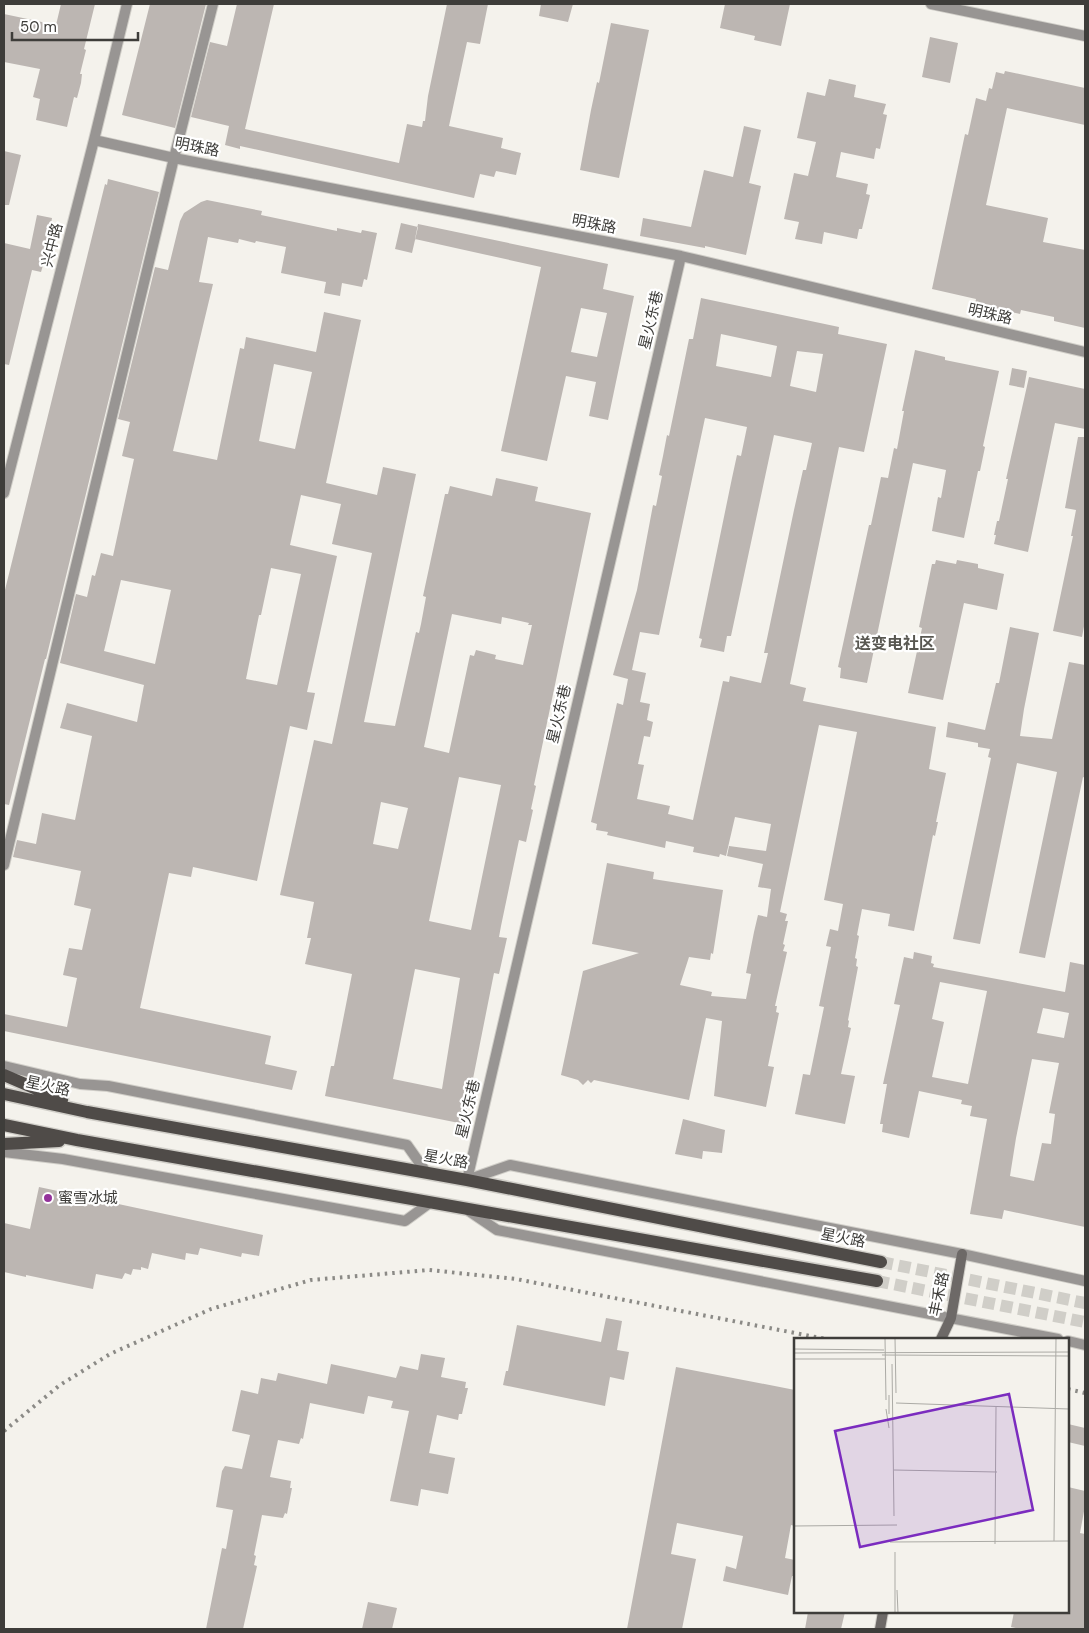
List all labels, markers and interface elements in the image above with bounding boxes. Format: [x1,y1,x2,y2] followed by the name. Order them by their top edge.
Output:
[12,10,139,42] scale bar
[20,17,57,37] text: 50 m
[173,133,221,161] street label: 明珠路
[570,210,618,238] street label: 明珠路
[37,221,67,269] street label: 兴中路
[635,289,667,351] street label: 星火东巷
[966,299,1014,329] street label: 明珠路
[854,633,935,654] district label: 送变电社区
[543,683,575,745] street label: 星火东巷
[24,1072,72,1100] street label: 星火路
[452,1078,484,1140] street label: 星火东巷
[422,1145,470,1173] street label: 星火路
[58,1188,118,1208] place label: 蜜雪冰城
[42,1192,54,1204] marker: 蜜雪冰城
[819,1224,867,1252] street label: 星火路
[925,1270,953,1318] street label: 丰禾路
[794,1338,1069,1613] inset map

